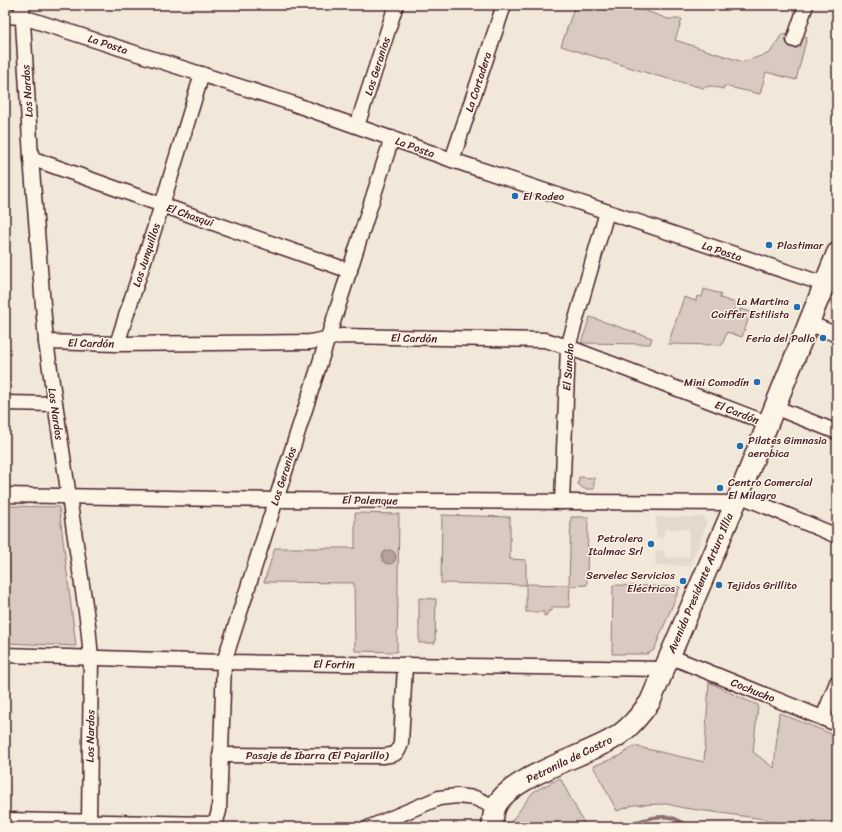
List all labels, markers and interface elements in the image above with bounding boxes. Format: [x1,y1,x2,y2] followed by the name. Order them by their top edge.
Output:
[85,29,131,60] street label: La Posta
[359,33,396,98] street label: Los Geranios
[460,49,497,115] street label: La Cortadera
[16,63,39,118] street label: Los Nardos
[392,132,438,164] street label: La Posta
[523,187,565,206] place label: El Rodeo
[510,191,520,201] marker: El Rodeo
[164,199,217,233] street label: El Chasqui
[127,220,166,290] street label: Los Junquillos
[699,236,745,267] street label: La Posta
[777,236,825,255] place label: Plastimar
[764,240,774,250] marker: Plastimar
[711,292,789,324] place label: La Martina Coiffer Estilista
[792,302,802,312] marker: La Martina Coiffer Estilista
[391,329,437,348] street label: El Cardón
[746,329,816,348] place label: Feria del Pollo
[818,333,828,343] marker: Feria del Pollo
[68,334,114,353] street label: El Cardón
[557,342,580,391] street label: El Suncho
[684,373,749,392] place label: Mini Comodín
[752,377,762,387] marker: Mini Comodín
[42,387,69,442] street label: Los Nardos
[712,395,762,430] street label: El Cardón
[748,431,827,463] place label: Pilates Gimnasia aerobica
[735,441,745,451] marker: Pilates Gimnasia aerobica
[265,443,302,508] street label: Los Geranios
[728,473,813,505] place label: Centro Comercial El Milagro
[715,483,725,493] marker: Centro Comercial El Milagro
[342,491,398,510] street label: El Palenque
[662,510,739,657] street label: Avenida Presidente Arturo Illia
[587,529,644,561] place label: Petrolera Italmac Srl
[646,539,656,549] marker: Petrolera Italmac Srl
[586,566,676,598] place label: Servelec Servicios Eléctricos
[678,576,688,586] marker: Servelec Servicios Eléctricos
[727,576,798,595] place label: Tejidos Grillito
[714,580,724,590] marker: Tejidos Grillito
[313,655,355,674] street label: El Fortin
[728,673,778,708] street label: Cochucho
[81,709,100,763] street label: Los Nardos
[523,730,616,789] street label: Petronila de Castro
[246,746,389,765] street label: Pasaje de Ibarra (El Pajarillo)

